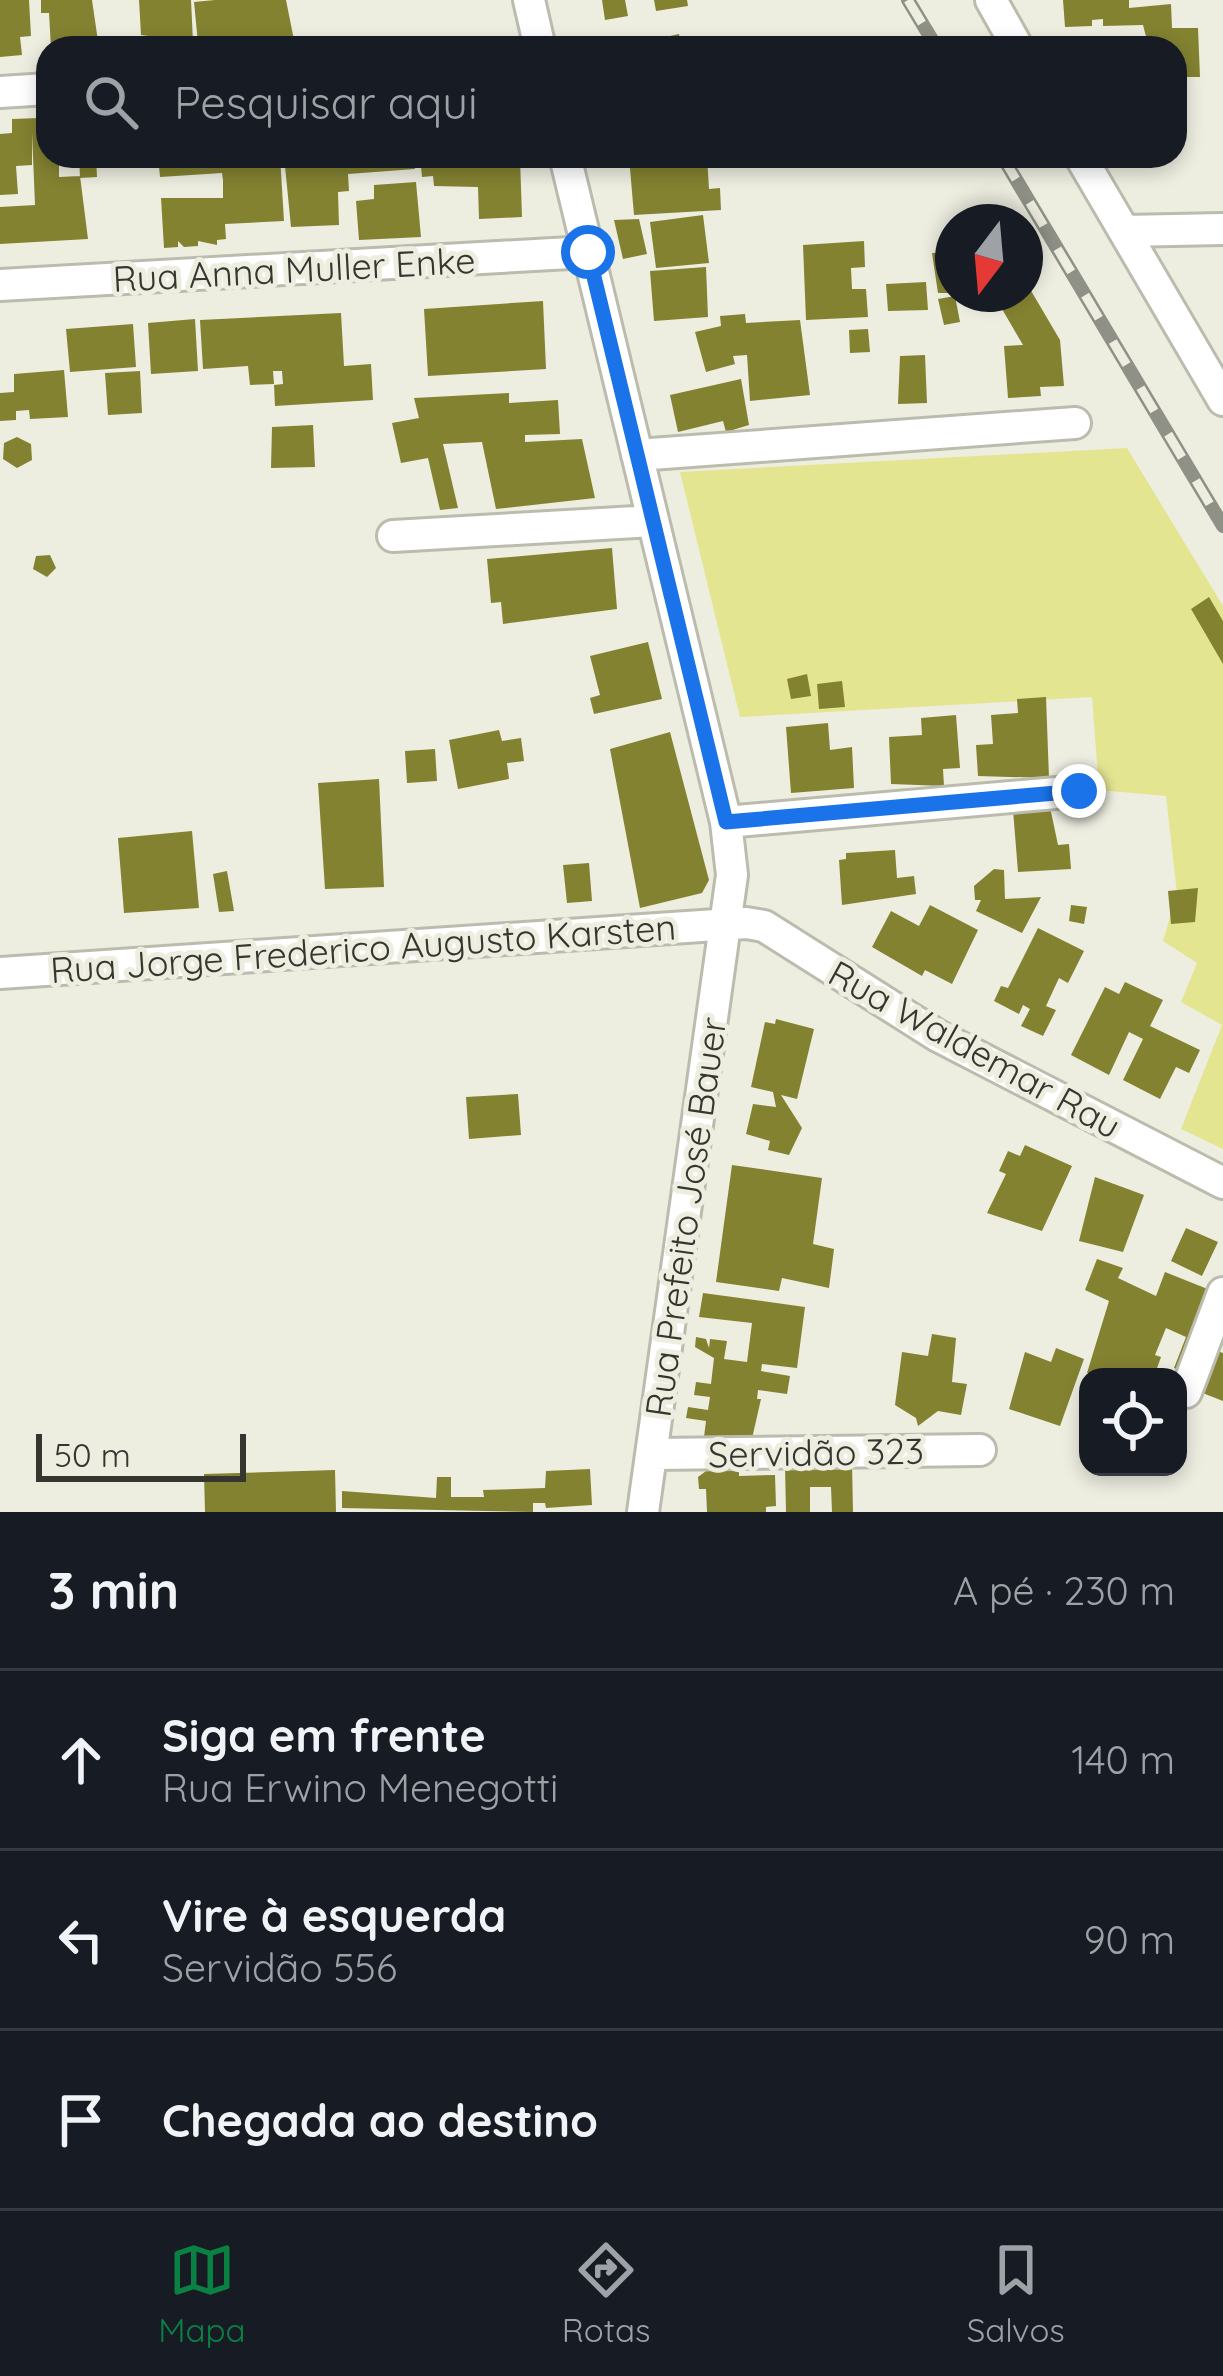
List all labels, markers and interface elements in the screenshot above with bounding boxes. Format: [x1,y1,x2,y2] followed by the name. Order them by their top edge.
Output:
[36,36,1187,168] search box
[78,69,144,135] icon: search
[174,74,478,130] text: Pesquisar aqui
[935,204,1043,312] north arrow
[561,225,615,279] route start
[112,237,476,301] street label: Rua Anna Muller Enke
[1052,764,1106,818] route end
[49,904,677,992] street label: Rua Jorge Frederico Augusto Karsten
[821,950,1129,1148] street label: Rua Waldemar Rau
[635,1014,735,1420] street label: Rua Prefeito José Bauer
[1079,1368,1187,1476] map controls
[1079,1368,1187,1476] button: locate
[36,1428,246,1481] scale bar
[708,1428,924,1476] street label: Servidão 323
[54,1434,131,1475] text: 50 m
[48,1558,179,1622] text: 3 min
[953,1566,1175,1615] text: A pé · 230 m
[162,1707,486,1763] text: Siga em frente
[48,1727,114,1793] icon: ahead
[1071,1735,1175,1784] text: 140 m
[162,1763,558,1812] text: Rua Erwino Menegotti
[162,1887,506,1943] text: Vire à esquerda
[48,1907,114,1973] icon: left
[1084,1915,1175,1964] text: 90 m
[162,1943,397,1992] text: Servidão 556
[48,2087,114,2153] icon: arrive
[162,2092,598,2148] text: Chegada ao destino
[158,2237,245,2350] tab: Mapa
[562,2237,650,2350] tab: Rotas
[967,2237,1065,2350] tab: Salvos

